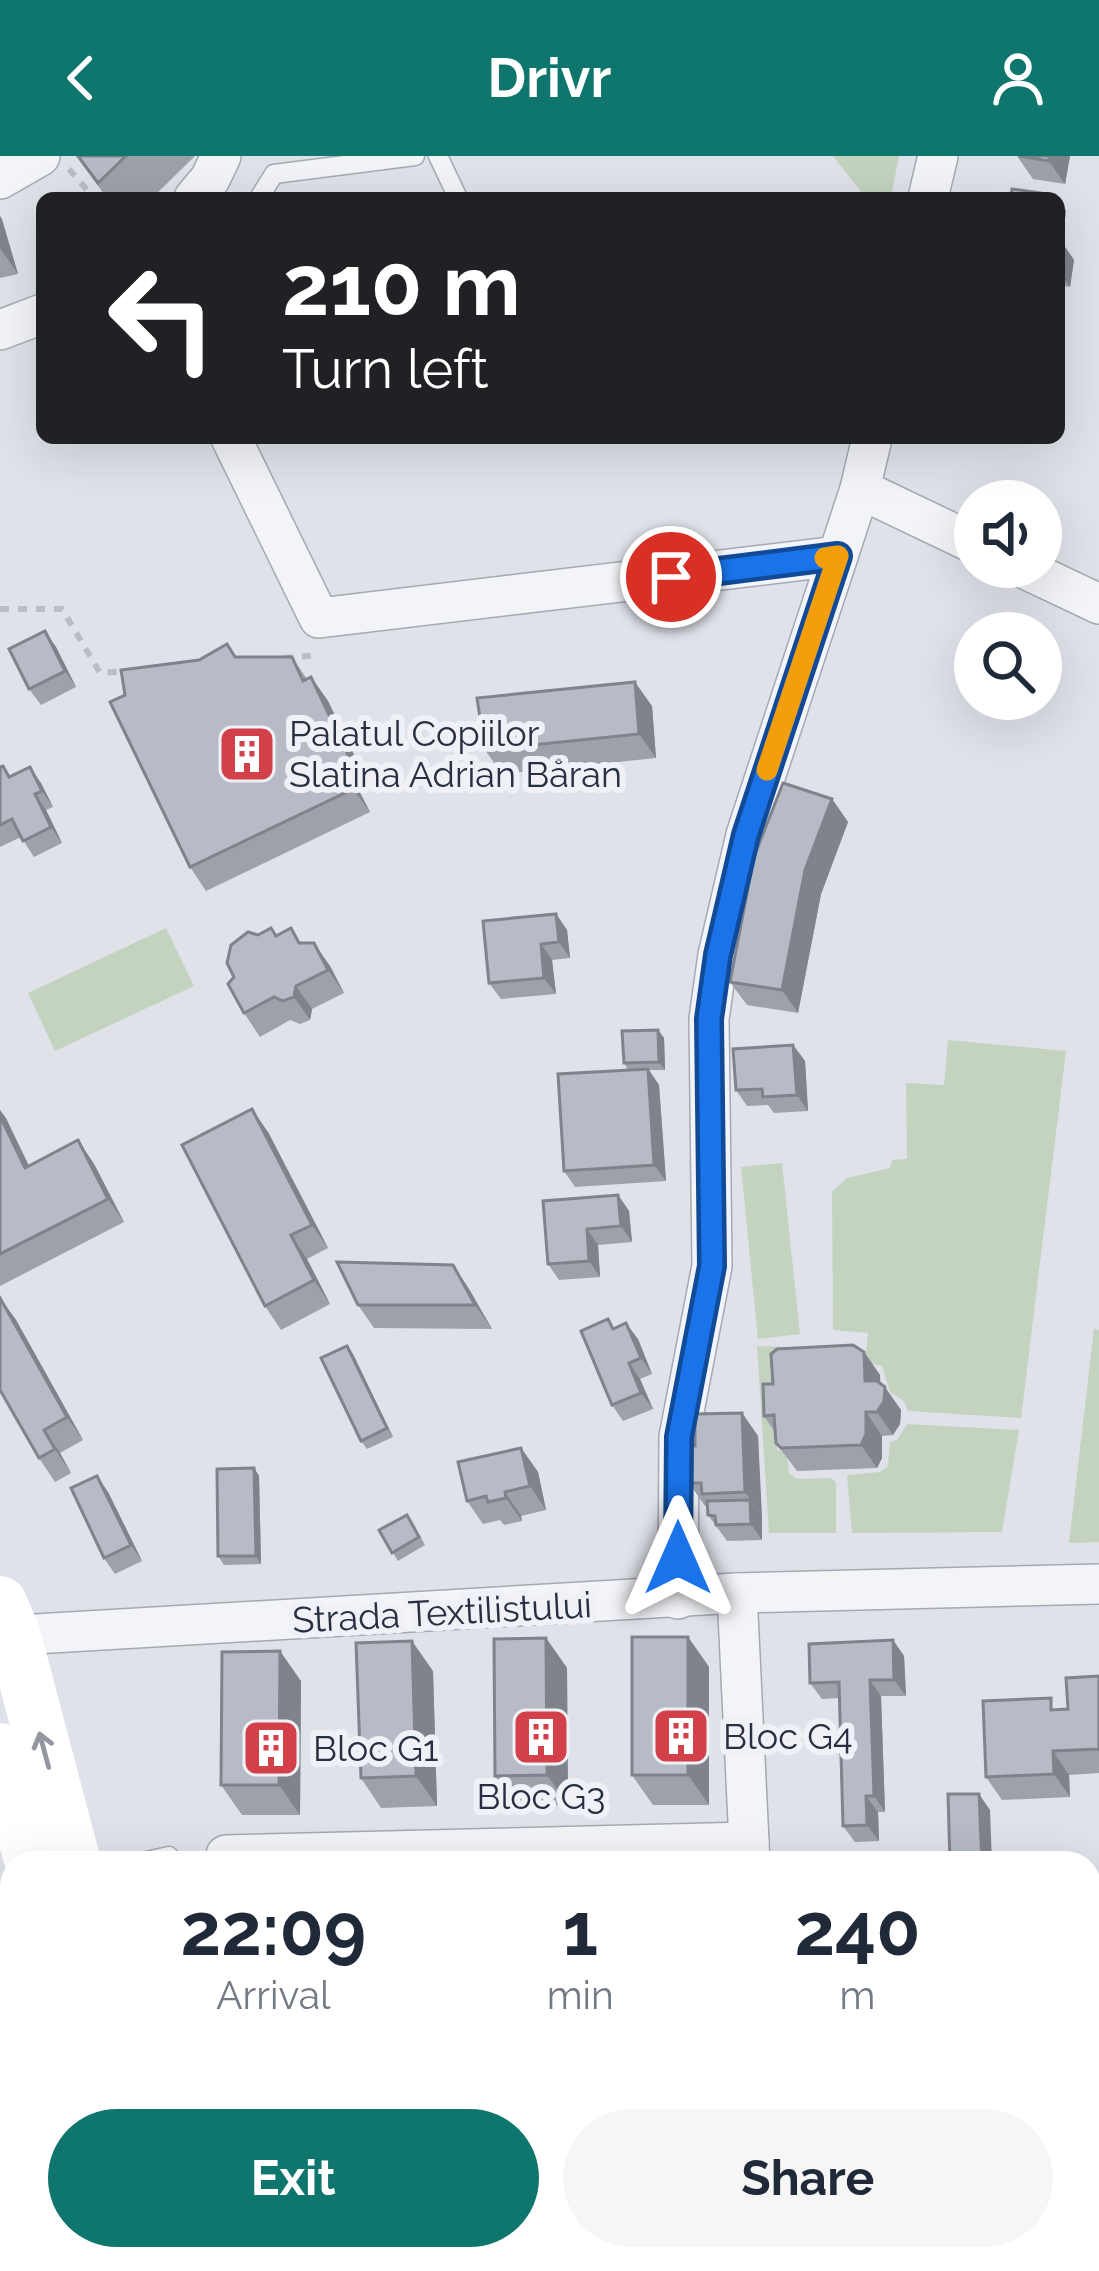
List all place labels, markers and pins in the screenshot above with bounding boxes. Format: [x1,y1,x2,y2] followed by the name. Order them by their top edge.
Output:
[620,526,722,628] pin
[289,712,622,795] place label: Palatul Copiilor Slatina Adrian Băran
[216,723,278,785] building icon: Palatul Copiilor Slatina Adrian Băran
[650,1705,712,1767] building icon: Bloc G4
[510,1706,572,1768] building icon: Bloc G3
[723,1715,853,1757] place label: Bloc G4
[240,1717,302,1779] building icon: Bloc G1
[313,1727,438,1769] place label: Bloc G1
[476,1775,606,1817] place label: Bloc G3

